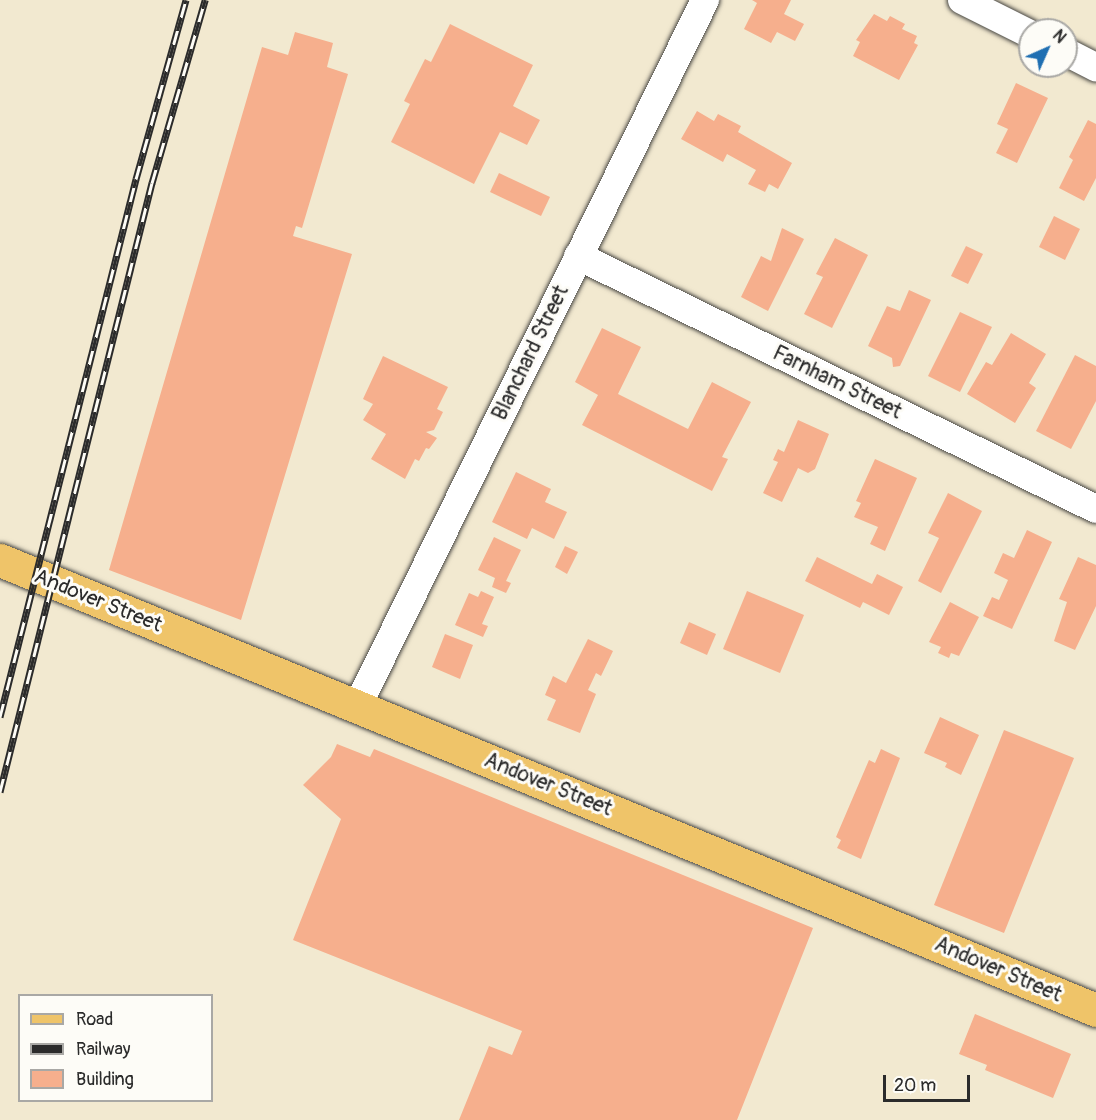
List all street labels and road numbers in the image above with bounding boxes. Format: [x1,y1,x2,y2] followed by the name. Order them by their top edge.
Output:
[487,281,575,425] street label: Blanchard Street
[768,341,906,425] street label: Farnham Street
[30,564,166,638] street label: Andover Street
[480,748,616,822] street label: Andover Street
[931,932,1065,1008] street label: Andover Street

